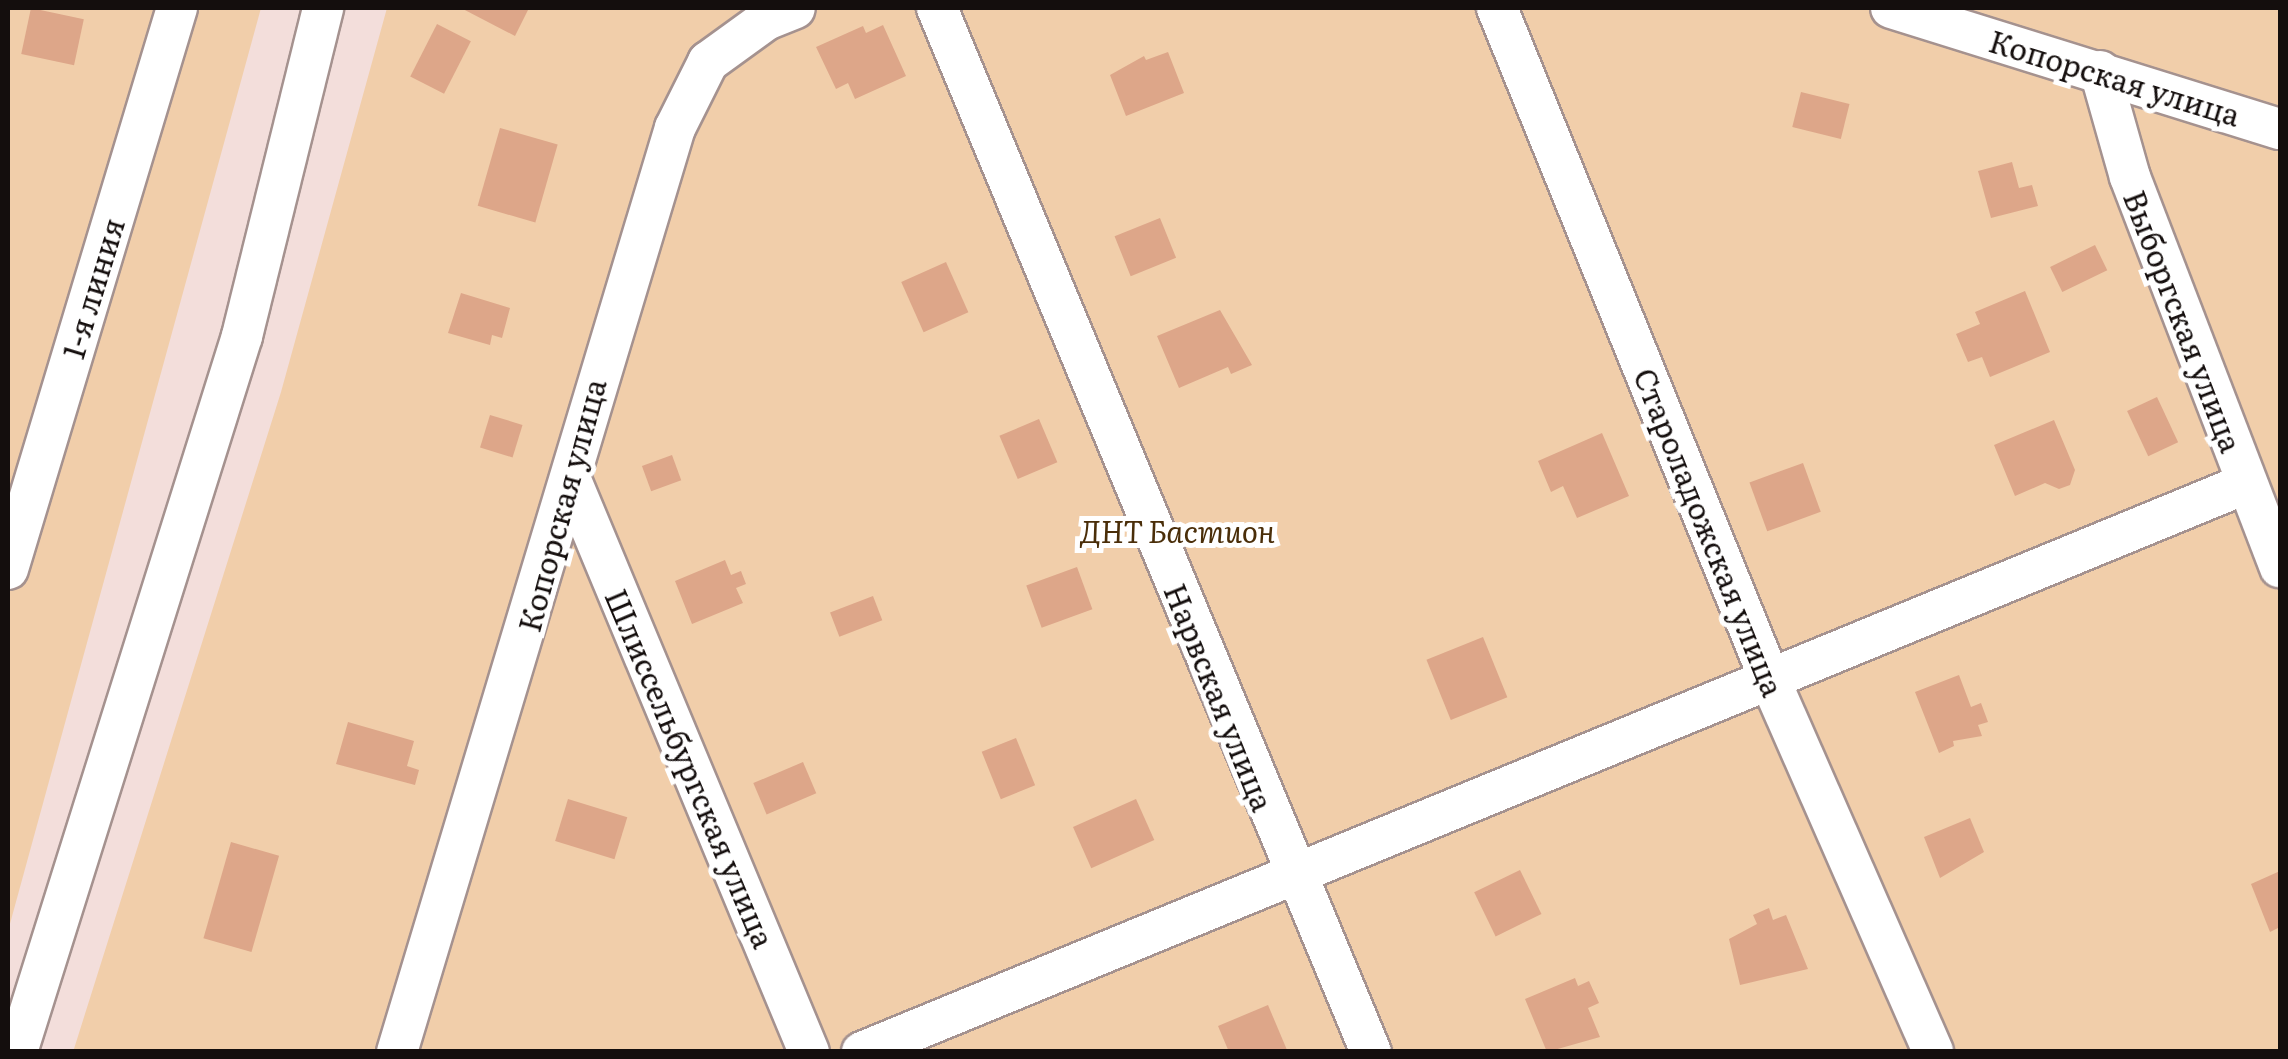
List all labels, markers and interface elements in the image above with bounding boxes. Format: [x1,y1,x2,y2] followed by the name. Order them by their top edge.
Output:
[1985,22,2245,132] street label: Копорская улица
[2117,185,2251,457] street label: Выборгская улица
[54,213,130,363] street label: 1-я линия
[1628,363,1792,701] street label: Староладожская улица
[510,375,612,635] street label: Копорская улица
[1079,512,1275,548] park label: ДНТ Бастион
[1158,578,1282,816] street label: Нарвская улица
[599,583,783,953] street label: Шлиссельбургская улица

